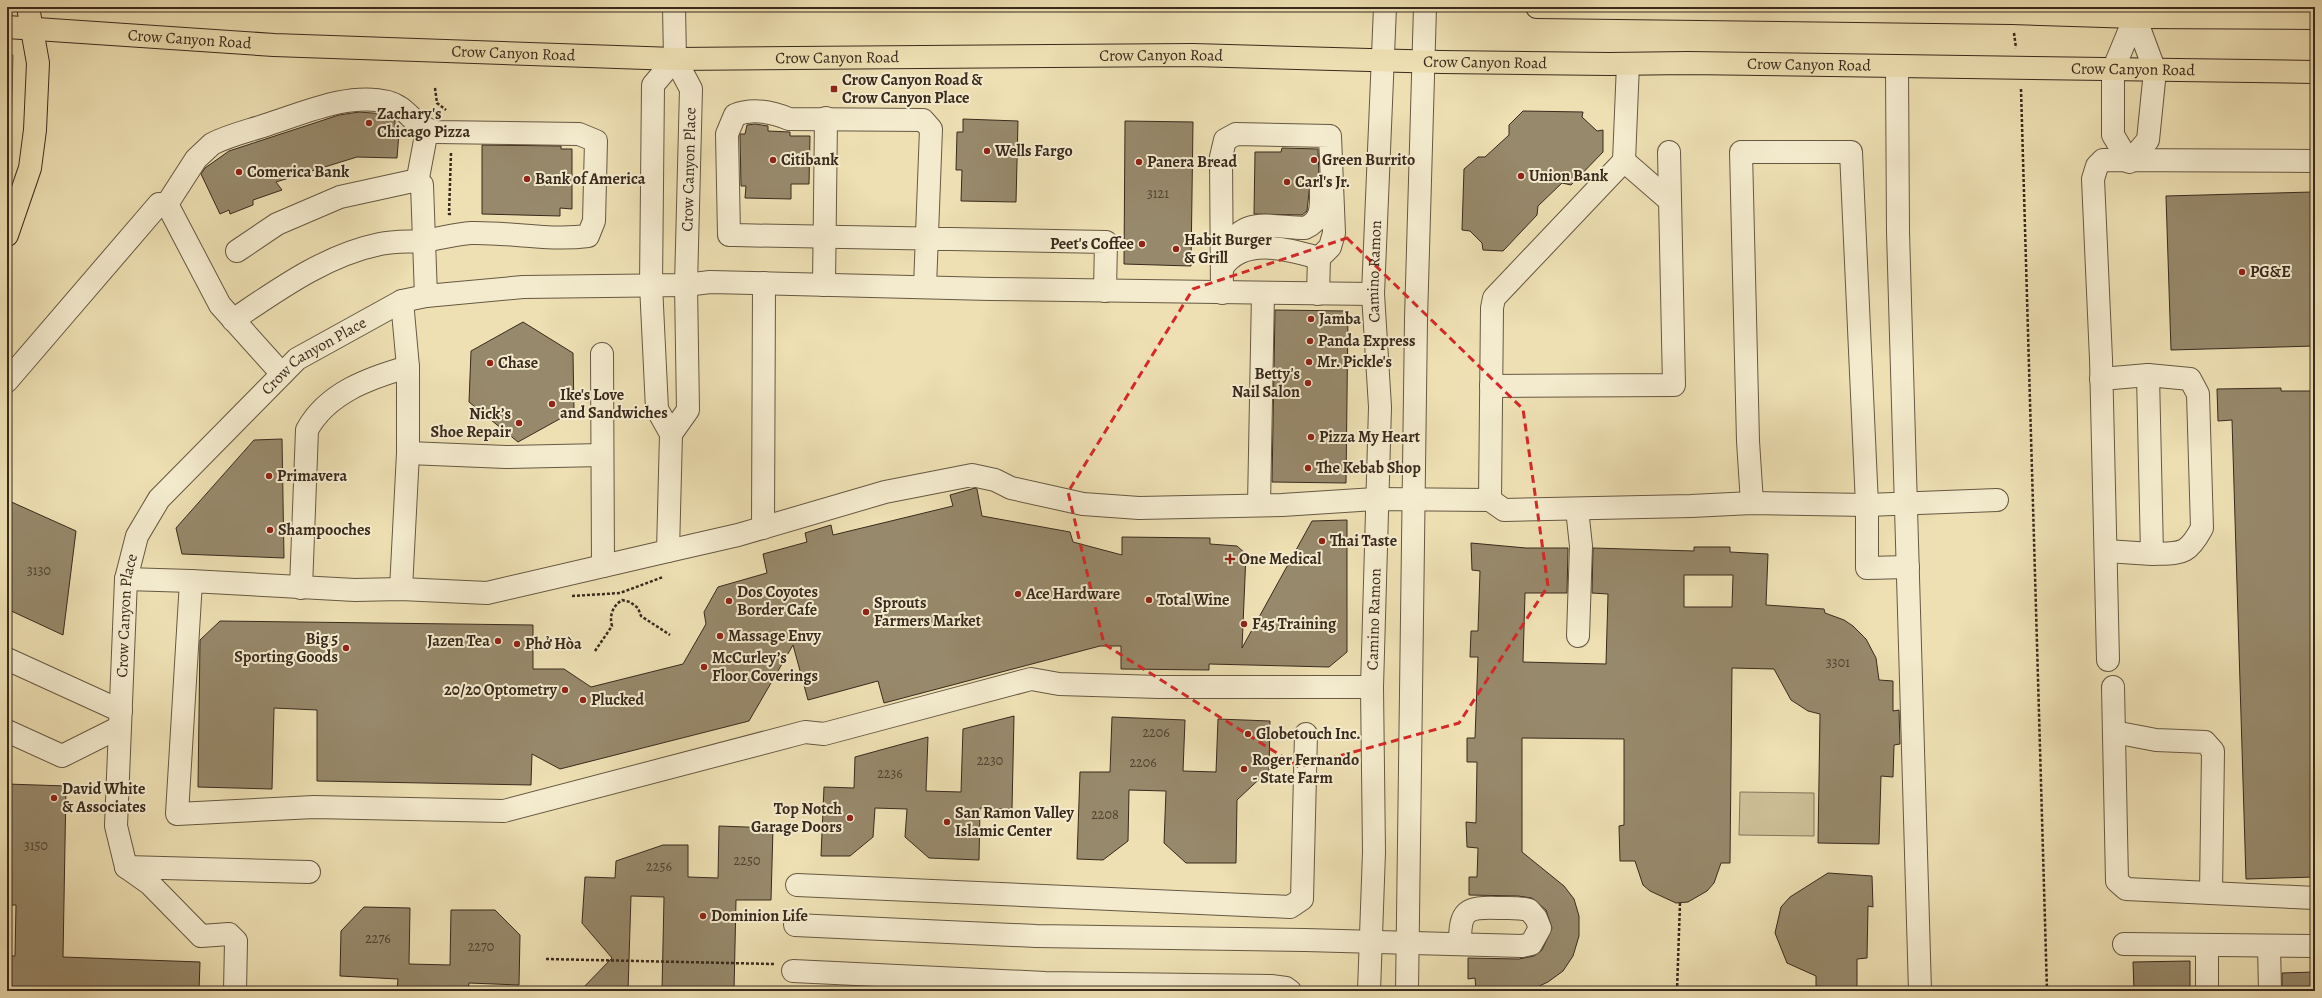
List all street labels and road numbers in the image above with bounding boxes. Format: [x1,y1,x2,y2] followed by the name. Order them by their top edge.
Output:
[127,24,253,54] street label: Crow Canyon Road
[451,40,576,67] street label: Crow Canyon Road
[1099,44,1224,67] street label: Crow Canyon Road
[775,46,900,69] street label: Crow Canyon Road
[1423,50,1548,74] street label: Crow Canyon Road
[1747,53,1872,77] street label: Crow Canyon Road
[2071,57,2196,81] street label: Crow Canyon Road
[676,107,702,232] street label: Crow Canyon Place
[1362,220,1387,323] street label: Camino Ramon
[256,312,370,400] street label: Crow Canyon Place
[111,551,143,678] street label: Crow Canyon Place
[1361,567,1386,671] street label: Camino Ramon

